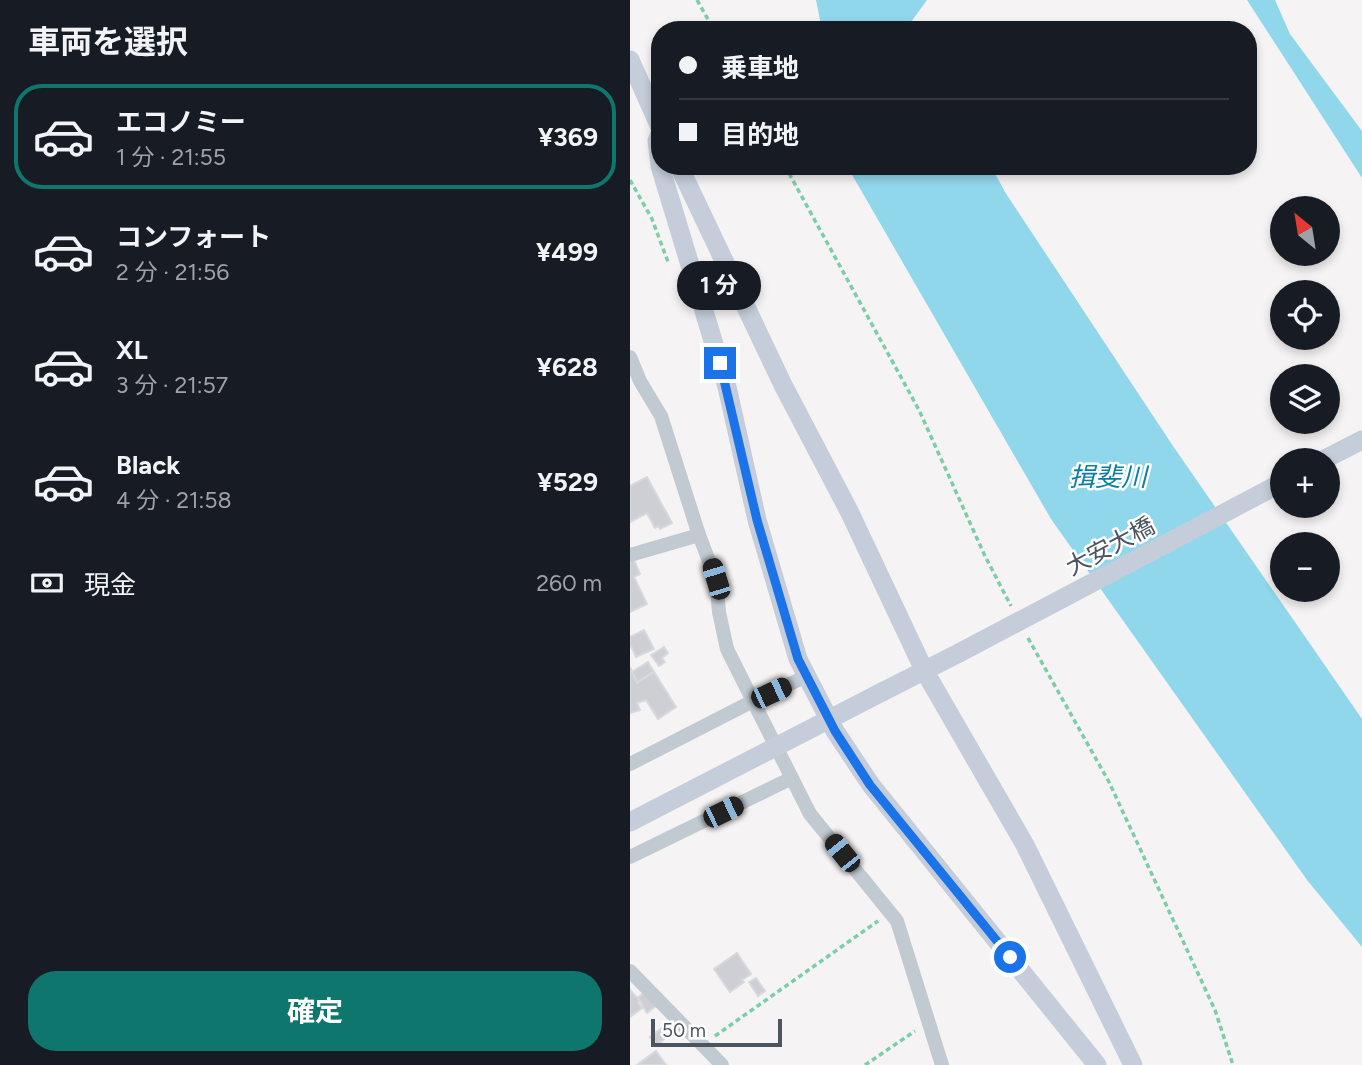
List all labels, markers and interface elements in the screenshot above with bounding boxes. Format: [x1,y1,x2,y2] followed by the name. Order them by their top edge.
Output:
[28,23,188,61] text: 車両を選択
[721,52,799,84] text: 乗車地
[32,105,95,168] icon: car
[116,106,246,138] text: エコノミー
[721,119,799,151] text: 目的地
[538,121,598,153] text: ¥369
[116,143,226,171] text: 1 分 · 21:55
[1270,196,1340,266] north arrow
[1270,196,1340,602] map controls
[32,220,95,283] icon: car
[116,221,271,253] text: コンフォート
[536,236,598,268] text: ¥499
[116,258,229,286] text: 2 分 · 21:56
[678,262,762,310] callout: 1 分
[700,271,738,299] text: 1 分
[1270,280,1340,350] button: locate
[116,334,148,366] text: XL
[32,335,95,398] icon: car
[704,347,736,379] route end
[536,351,598,383] text: ¥628
[1270,364,1340,434] button: layers
[116,371,228,399] text: 3 分 · 21:57
[1270,448,1340,518] button: +
[116,449,180,481] text: Black
[32,450,95,513] icon: car
[1069,461,1150,493] water label: 揖斐川
[537,466,598,498] text: ¥529
[116,486,232,514] text: 4 分 · 21:58
[1061,511,1159,581] street label: 大安大橋
[1270,532,1340,602] button: −
[700,556,733,602] car
[28,564,66,602] icon: cash
[84,569,136,601] text: 現金
[536,569,602,597] text: 260 m
[748,675,795,711] car
[700,793,747,831] car
[821,830,864,876] car
[994,941,1026,973] route start
[28,971,602,1051] button: 確定
[651,1016,782,1048] scale bar
[662,1019,706,1042] text: 50 m

